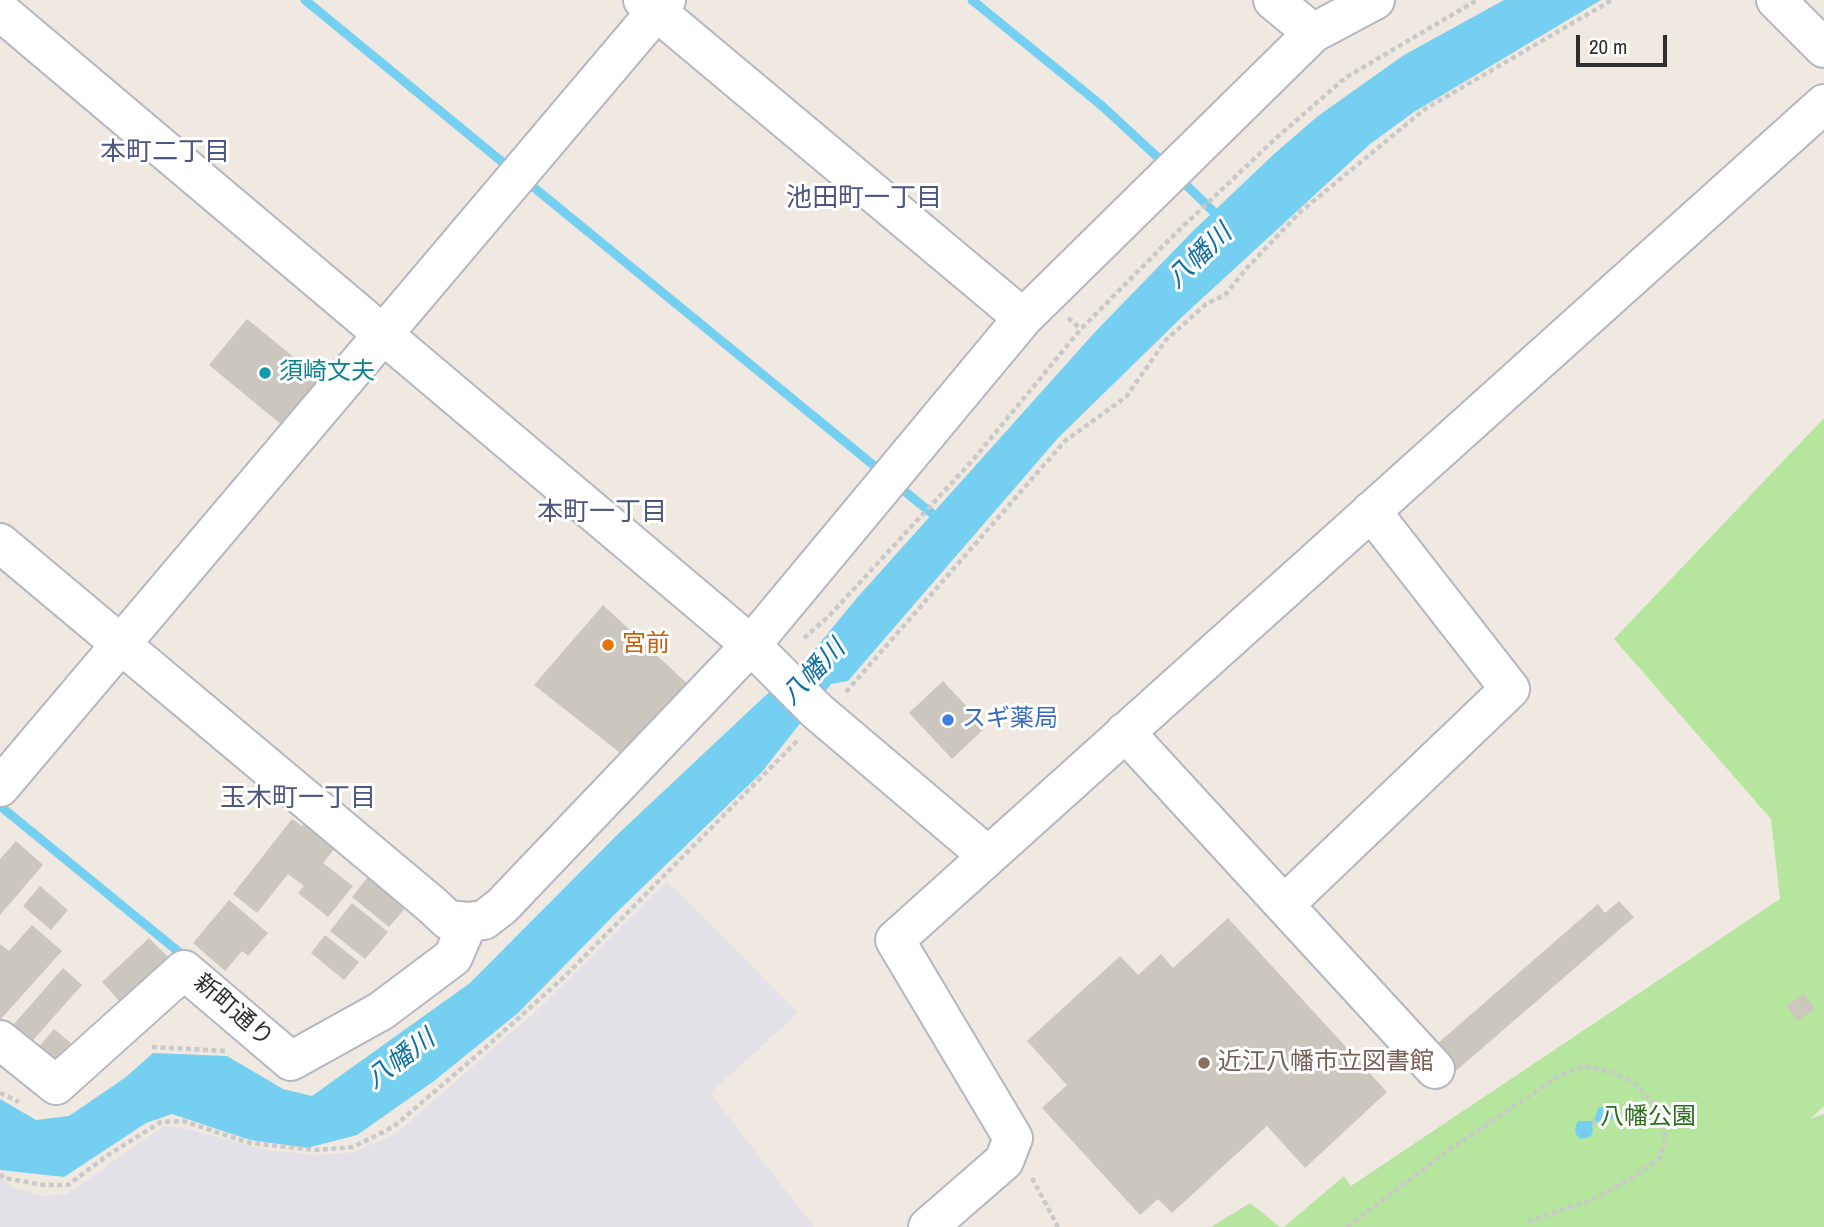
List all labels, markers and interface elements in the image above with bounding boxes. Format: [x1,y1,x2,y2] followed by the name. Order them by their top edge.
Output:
[1579,21,1670,65] scale bar
[1589,32,1627,61] text: 20 m
[100,137,230,169] district label: 本町二丁目
[786,183,942,215] district label: 池田町一丁目
[1161,219,1239,295] water label: 八幡川
[279,359,375,387] place label: 須崎文夫
[257,365,273,381] marker: 須崎文夫
[537,497,667,529] district label: 本町一丁目
[622,631,670,659] place label: 宮前
[776,634,852,712] water label: 八幡川
[600,637,616,653] marker: 宮前
[962,706,1058,734] place label: スギ薬局
[940,712,956,728] marker: スギ薬局
[220,783,376,815] district label: 玉木町一丁目
[187,969,279,1053] street label: 新町通り
[360,1024,442,1096] water label: 八幡川
[1218,1049,1434,1077] place label: 近江八幡市立図書館
[1196,1055,1212,1071] marker: 近江八幡市立図書館
[1600,1104,1696,1132] park label: 八幡公園

